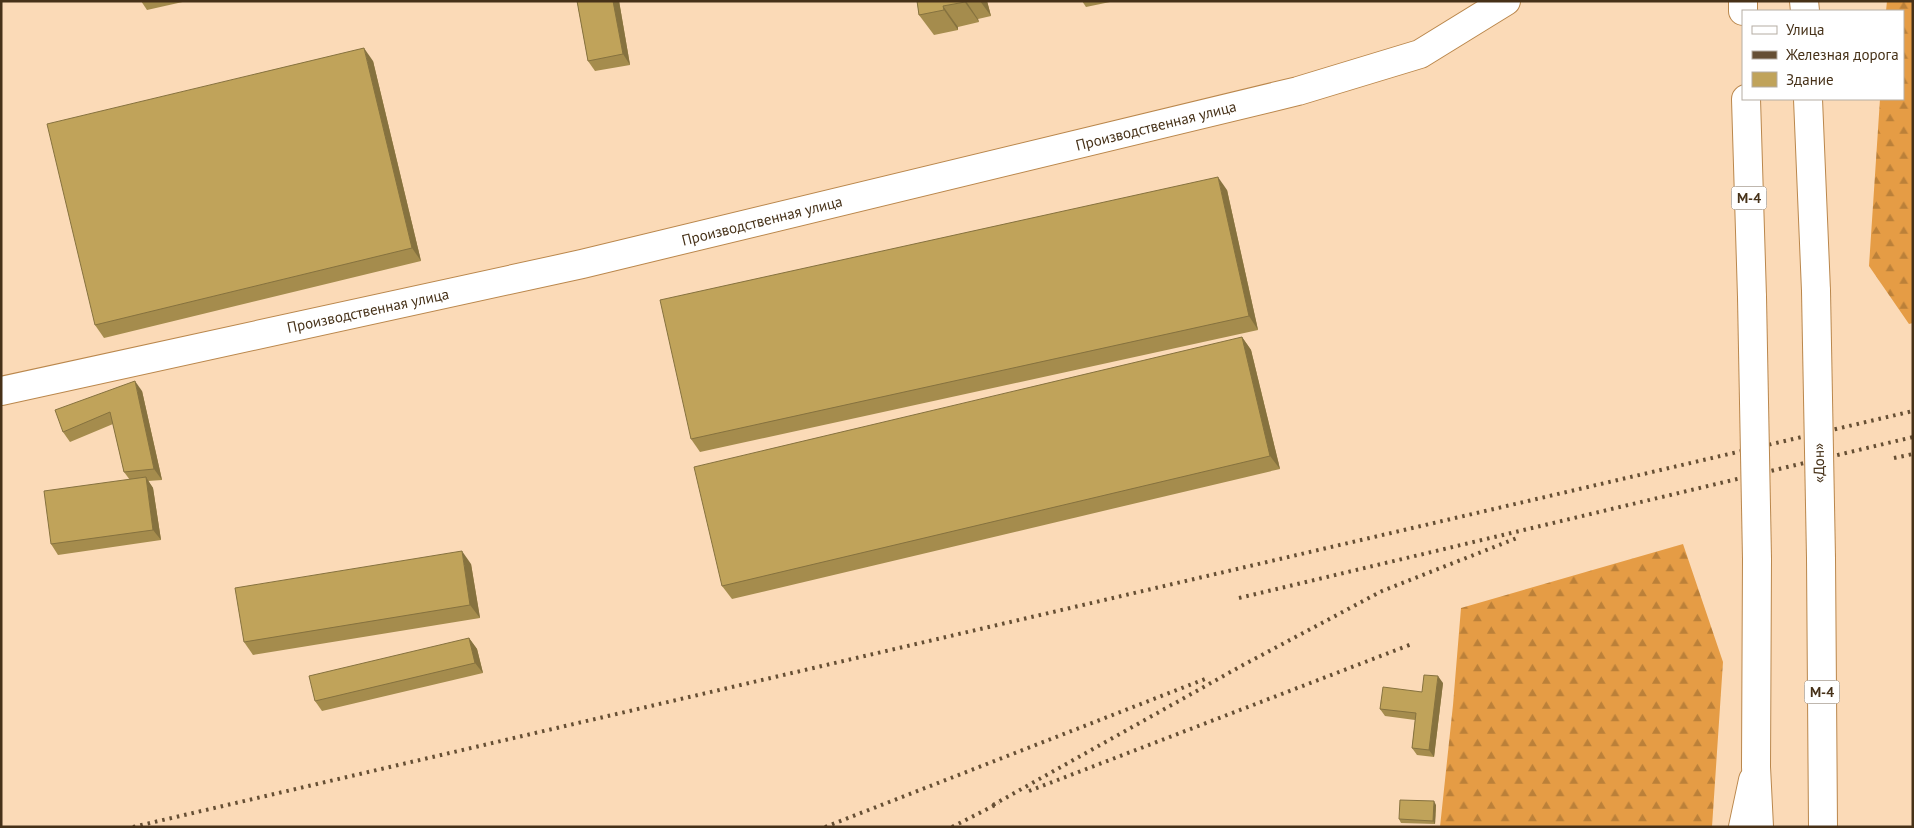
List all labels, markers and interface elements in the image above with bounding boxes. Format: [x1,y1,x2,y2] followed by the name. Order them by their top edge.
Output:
[1742,10,1904,100] legend
[1786,20,1824,39] text: Улица
[1785,45,1899,64] text: Железная дорога
[1786,70,1834,89] text: Здание
[1074,96,1238,155] street label: Производственная улица
[1732,187,1766,210] road number: М-4
[680,191,844,250] street label: Производственная улица
[285,284,451,337] street label: Производственная улица
[1809,443,1828,483] street label: «Дон»
[1804,680,1840,704] road number: М-4

